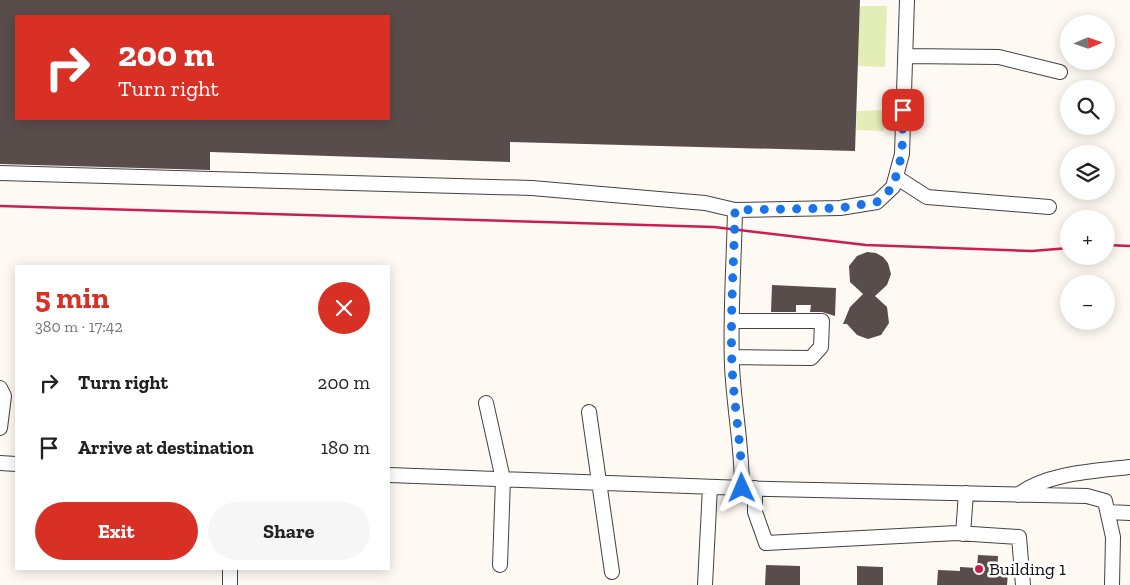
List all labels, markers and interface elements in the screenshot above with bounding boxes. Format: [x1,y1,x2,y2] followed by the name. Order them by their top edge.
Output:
[1060,15,1115,70] north arrow
[1060,15,1115,330] map controls
[118,33,214,75] text: 200 m
[35,35,100,100] icon: right
[118,75,219,102] text: Turn right
[1060,80,1115,135] button: search
[882,89,924,131] pin
[889,96,917,124] icon: arrive
[1060,145,1115,200] button: layers
[1060,210,1115,265] button: +
[1060,275,1115,330] button: −
[35,280,109,316] text: 5 min
[318,282,370,334] button: close
[35,317,123,336] text: 380 m · 17:42
[35,369,63,397] icon: right
[78,371,168,394] text: Turn right
[318,371,370,394] text: 200 m
[35,434,63,462] icon: arrive
[78,436,254,459] text: Arrive at destination
[321,436,370,459] text: 180 m
[715,461,767,513] position arrow
[35,502,198,560] button: Exit
[208,502,370,560] button: Share
[989,558,1066,580] place label: Building 1
[973,563,985,575] marker: Building 1

